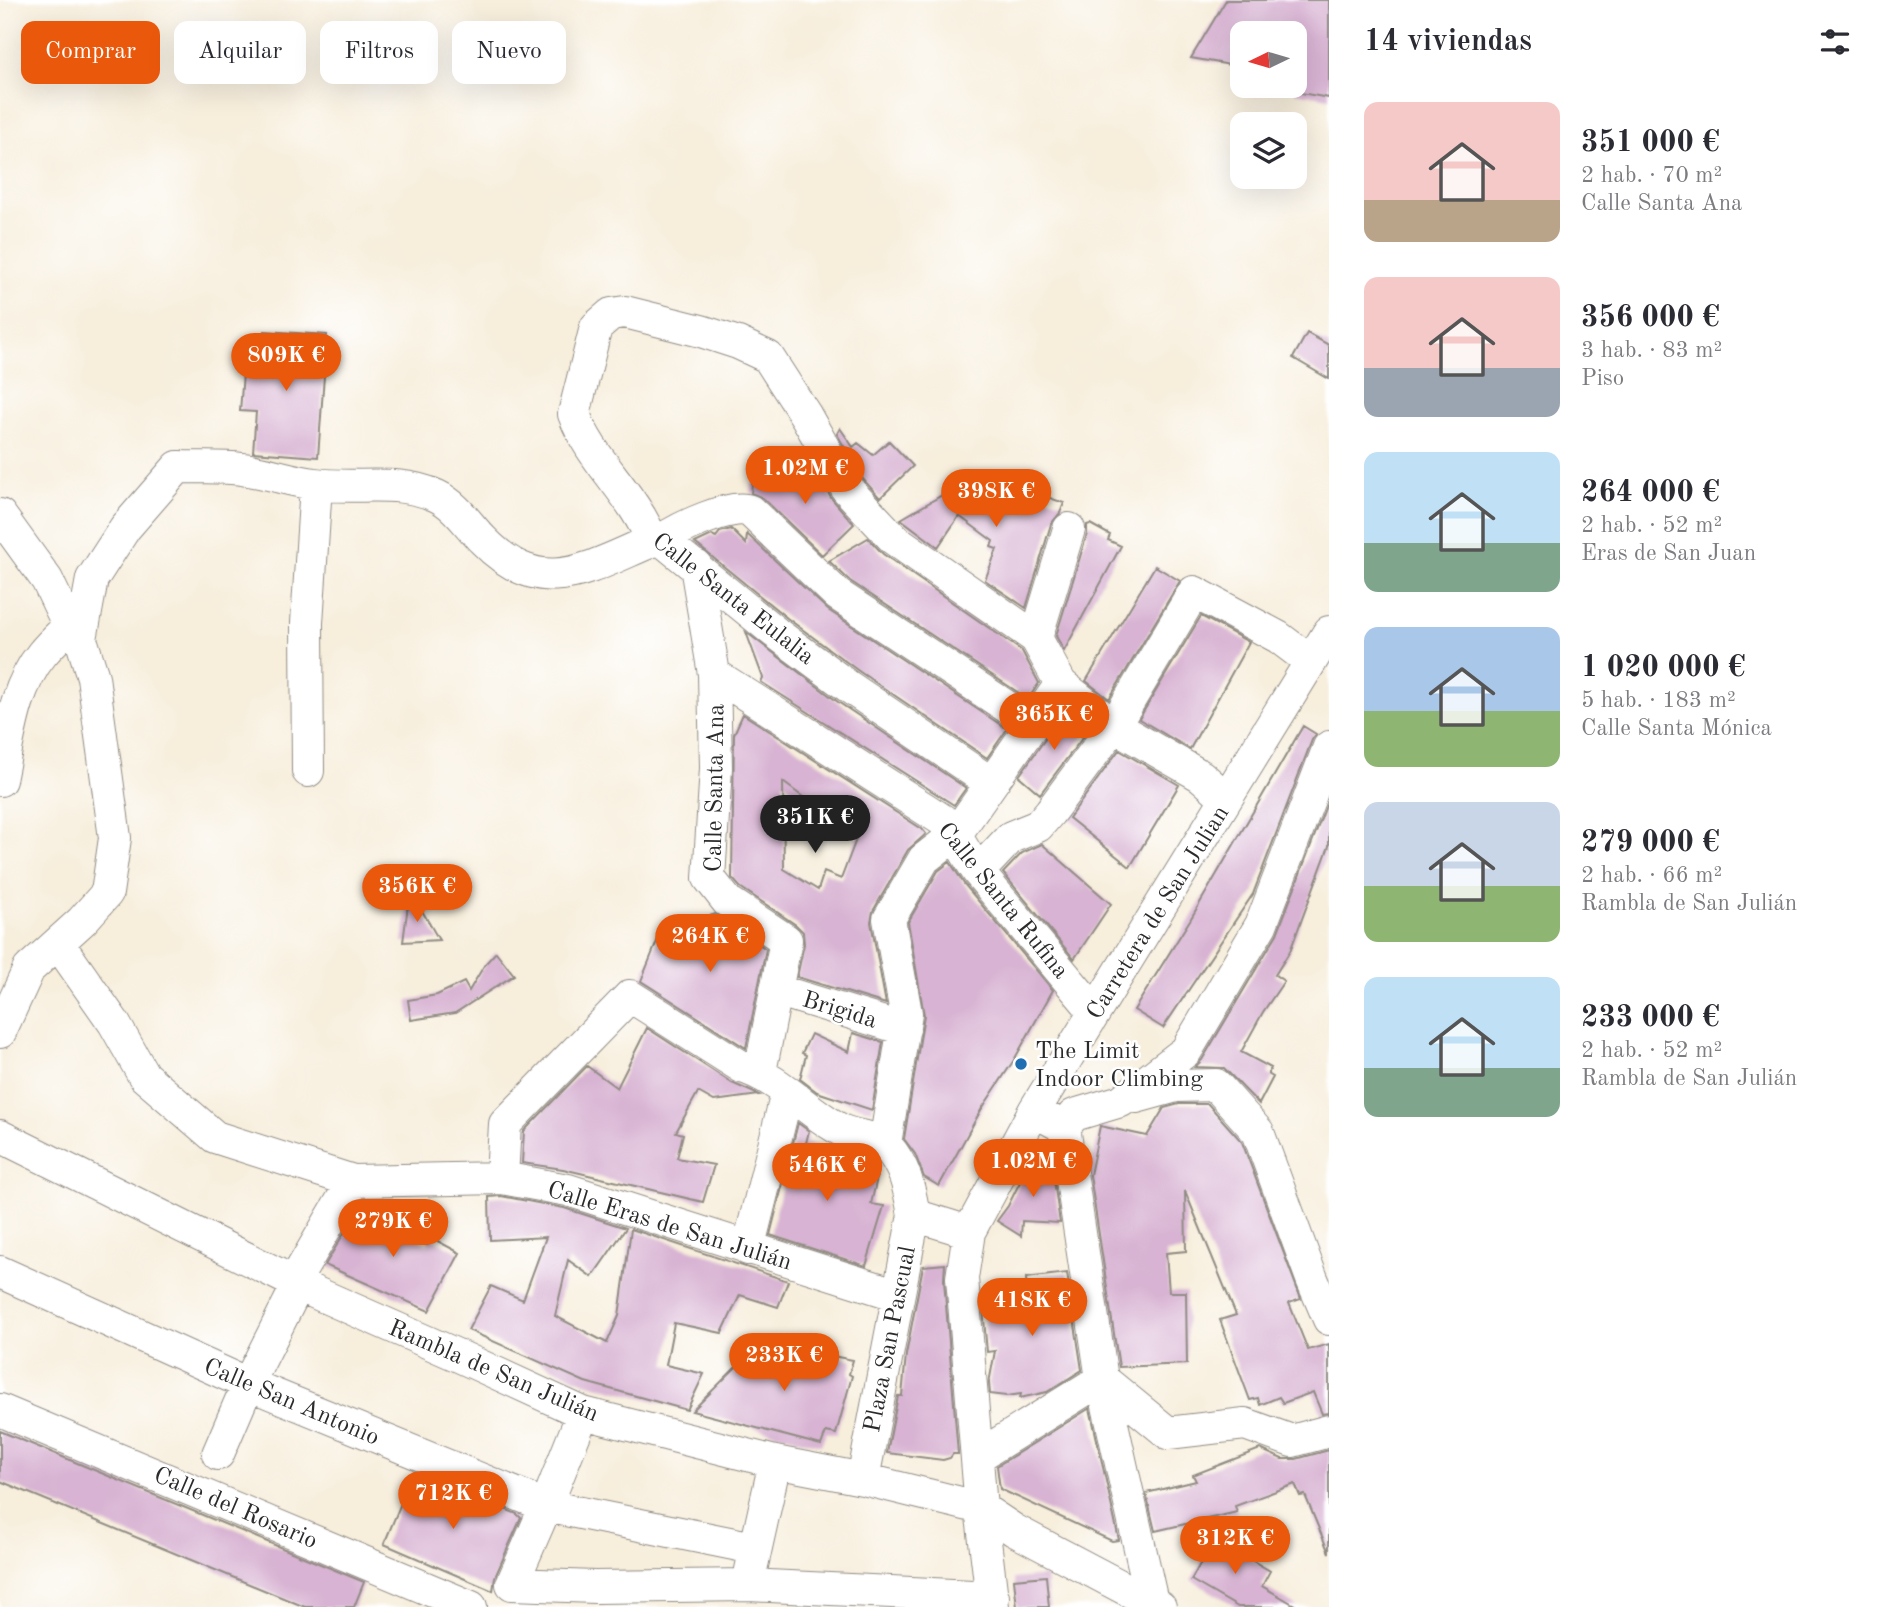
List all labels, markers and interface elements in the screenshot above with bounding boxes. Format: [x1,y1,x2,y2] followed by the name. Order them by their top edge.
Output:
[21,21,160,84] chip: Comprar
[174,21,306,84] chip: Alquilar
[320,21,438,84] chip: Filtros
[452,21,566,84] chip: Nuevo
[1230,21,1307,98] north arrow
[1230,21,1307,189] map controls
[1816,23,1854,61] icon: filters
[1364,27,1532,57] text: 14 viviendas
[1230,112,1307,189] button: layers
[1581,128,1720,158] text: 351 000 €
[1420,130,1504,214] icon: home
[1581,164,1722,187] text: 2 hab. · 70 m²
[1581,192,1742,215] text: Calle Santa Ana
[1581,303,1720,333] text: 356 000 €
[1420,305,1504,389] icon: home
[229,334,343,393] pin: 809K €
[1581,339,1722,362] text: 3 hab. · 83 m²
[247,344,325,367] text: 809K €
[1581,367,1624,390] text: Piso
[740,447,870,506] pin: 1.02M €
[762,457,848,480] text: 1.02M €
[939,470,1053,529] pin: 398K €
[1581,478,1720,508] text: 264 000 €
[957,480,1035,503] text: 398K €
[1420,480,1504,564] icon: home
[1581,514,1722,537] text: 2 hab. · 52 m²
[647,529,818,670] street label: Calle Santa Eulalia
[1581,542,1756,565] text: Eras de San Juan
[1581,653,1745,683] text: 1 020 000 €
[1420,655,1504,739] icon: home
[1581,689,1736,712] text: 5 hab. · 183 m²
[997,692,1111,752] pin: 365K €
[703,703,729,872] street label: Calle Santa Ana
[1015,703,1093,726] text: 365K €
[1581,717,1772,740] text: Calle Santa Mónica
[758,796,872,855] pin: 351K €
[1083,802,1234,1024] street label: Carretera de San Julian
[776,806,854,829] text: 351K €
[932,819,1073,984] street label: Calle Santa Rufina
[1581,828,1720,858] text: 279 000 €
[1420,830,1504,914] icon: home
[360,864,474,924] pin: 356K €
[1581,864,1722,887] text: 2 hab. · 66 m²
[378,875,456,898] text: 356K €
[1581,892,1797,915] text: Rambla de San Julián
[653,914,767,974] pin: 264K €
[671,925,749,948] text: 264K €
[799,988,880,1034] street label: Brigida
[1581,1003,1720,1033] text: 233 000 €
[1420,1005,1504,1089] icon: home
[1581,1039,1722,1062] text: 2 hab. · 52 m²
[1035,1040,1203,1092] place label: The Limit Indoor Climbing
[1013,1056,1029,1072] marker: The Limit Indoor Climbing
[1581,1067,1797,1090] text: Rambla de San Julián
[968,1140,1098,1199] pin: 1.02M €
[770,1144,884,1203] pin: 546K €
[990,1150,1076,1173] text: 1.02M €
[788,1154,866,1177] text: 546K €
[544,1178,795,1276] street label: Calle Eras de San Julián
[336,1200,450,1259] pin: 279K €
[354,1210,432,1233] text: 279K €
[861,1244,921,1435] street label: Plaza San Pascual
[975,1278,1089,1338] pin: 418K €
[993,1289,1071,1312] text: 418K €
[385,1317,602,1427] street label: Rambla de San Julián
[727,1334,841,1393] pin: 233K €
[745,1344,823,1367] text: 233K €
[200,1355,382,1451] street label: Calle San Antonio
[150,1464,320,1554] street label: Calle del Rosario
[396,1472,510,1531] pin: 712K €
[414,1482,492,1505] text: 712K €
[1178,1516,1292,1576] pin: 312K €
[1196,1527,1274,1550] text: 312K €

